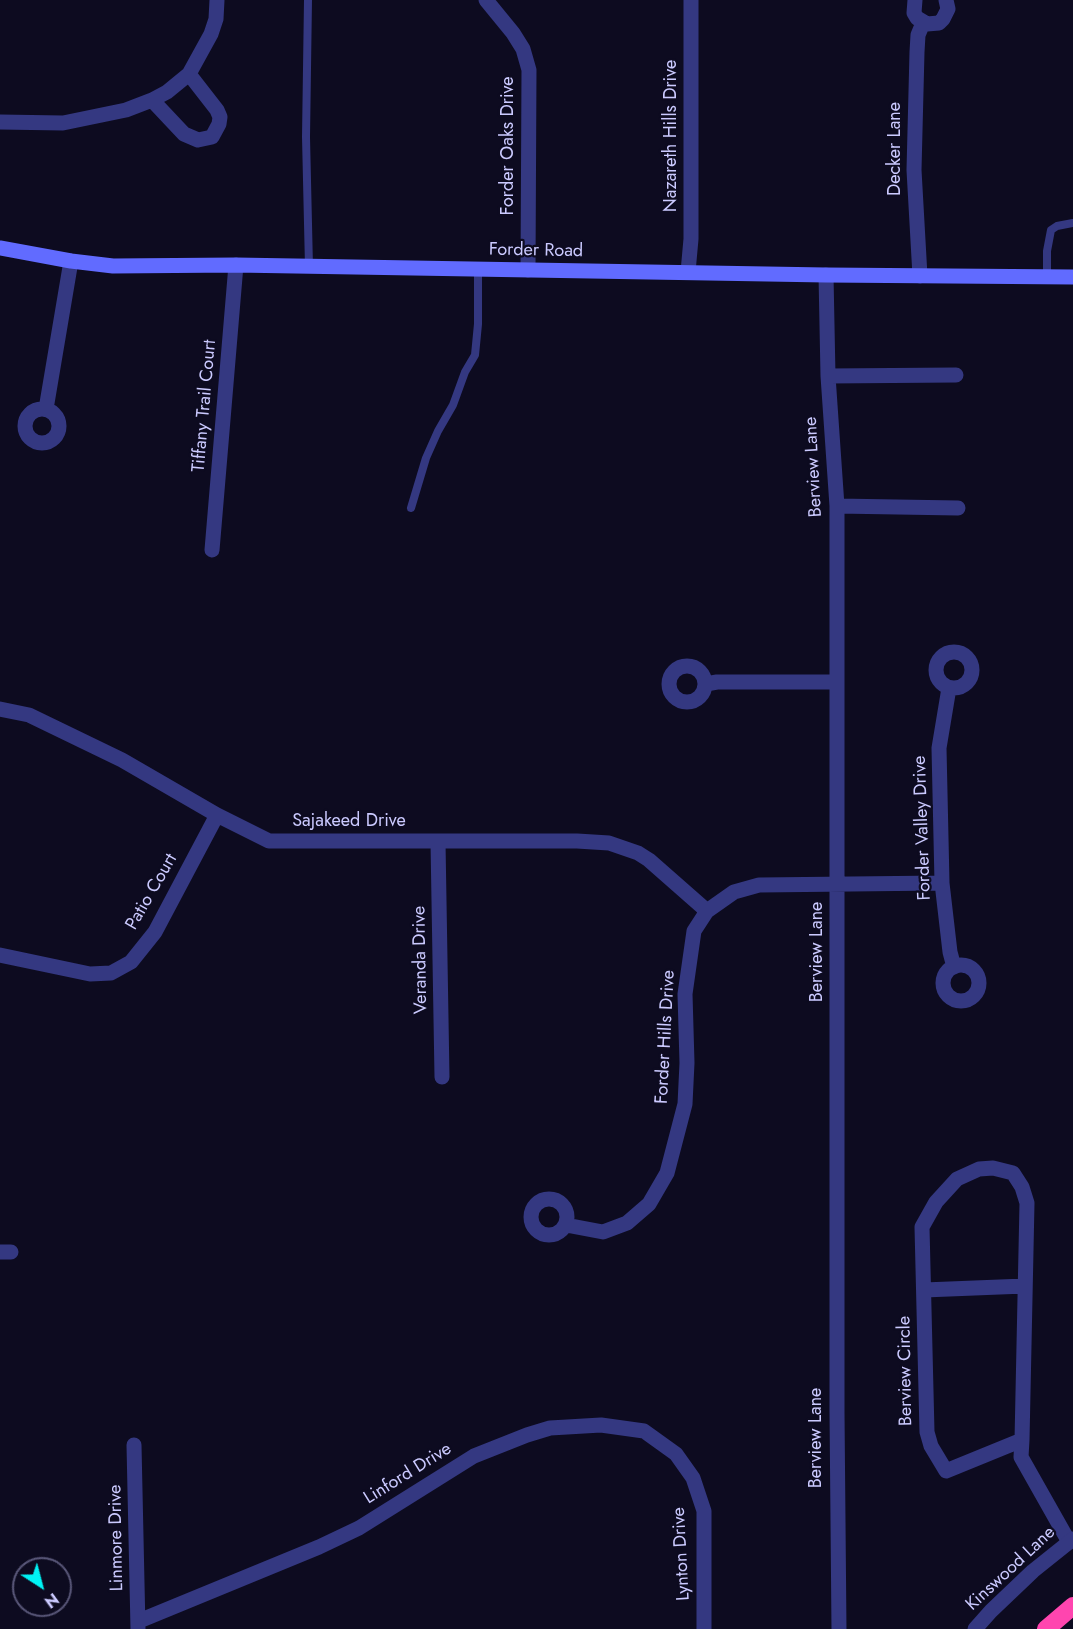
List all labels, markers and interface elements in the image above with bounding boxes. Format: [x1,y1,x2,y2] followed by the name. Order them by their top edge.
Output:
[661,60,683,212] street label: Nazareth Hills Drive
[498,76,520,216] street label: Forder Oaks Drive
[885,102,907,196] street label: Decker Lane
[489,239,583,263] street label: Forder Road
[188,339,222,473] street label: Tiffany Trail Court
[801,416,827,518] street label: Berview Lane
[910,755,936,901] street label: Forder Valley Drive
[292,811,406,833] street label: Sajakeed Drive
[122,850,182,934] street label: Patio Court
[807,902,829,1002] street label: Berview Lane
[409,906,433,1014] street label: Veranda Drive
[652,969,680,1105] street label: Forder Hills Drive
[894,1316,918,1426] street label: Berview Circle
[806,1388,828,1488] street label: Berview Lane
[360,1439,456,1509] street label: Linford Drive
[105,1484,129,1592] street label: Linmore Drive
[669,1507,695,1601] street label: Lynton Drive
[962,1522,1060,1616] street label: Kinswood Lane
[12,1557,72,1617] north arrow
[40,1587,64,1613] text: N

